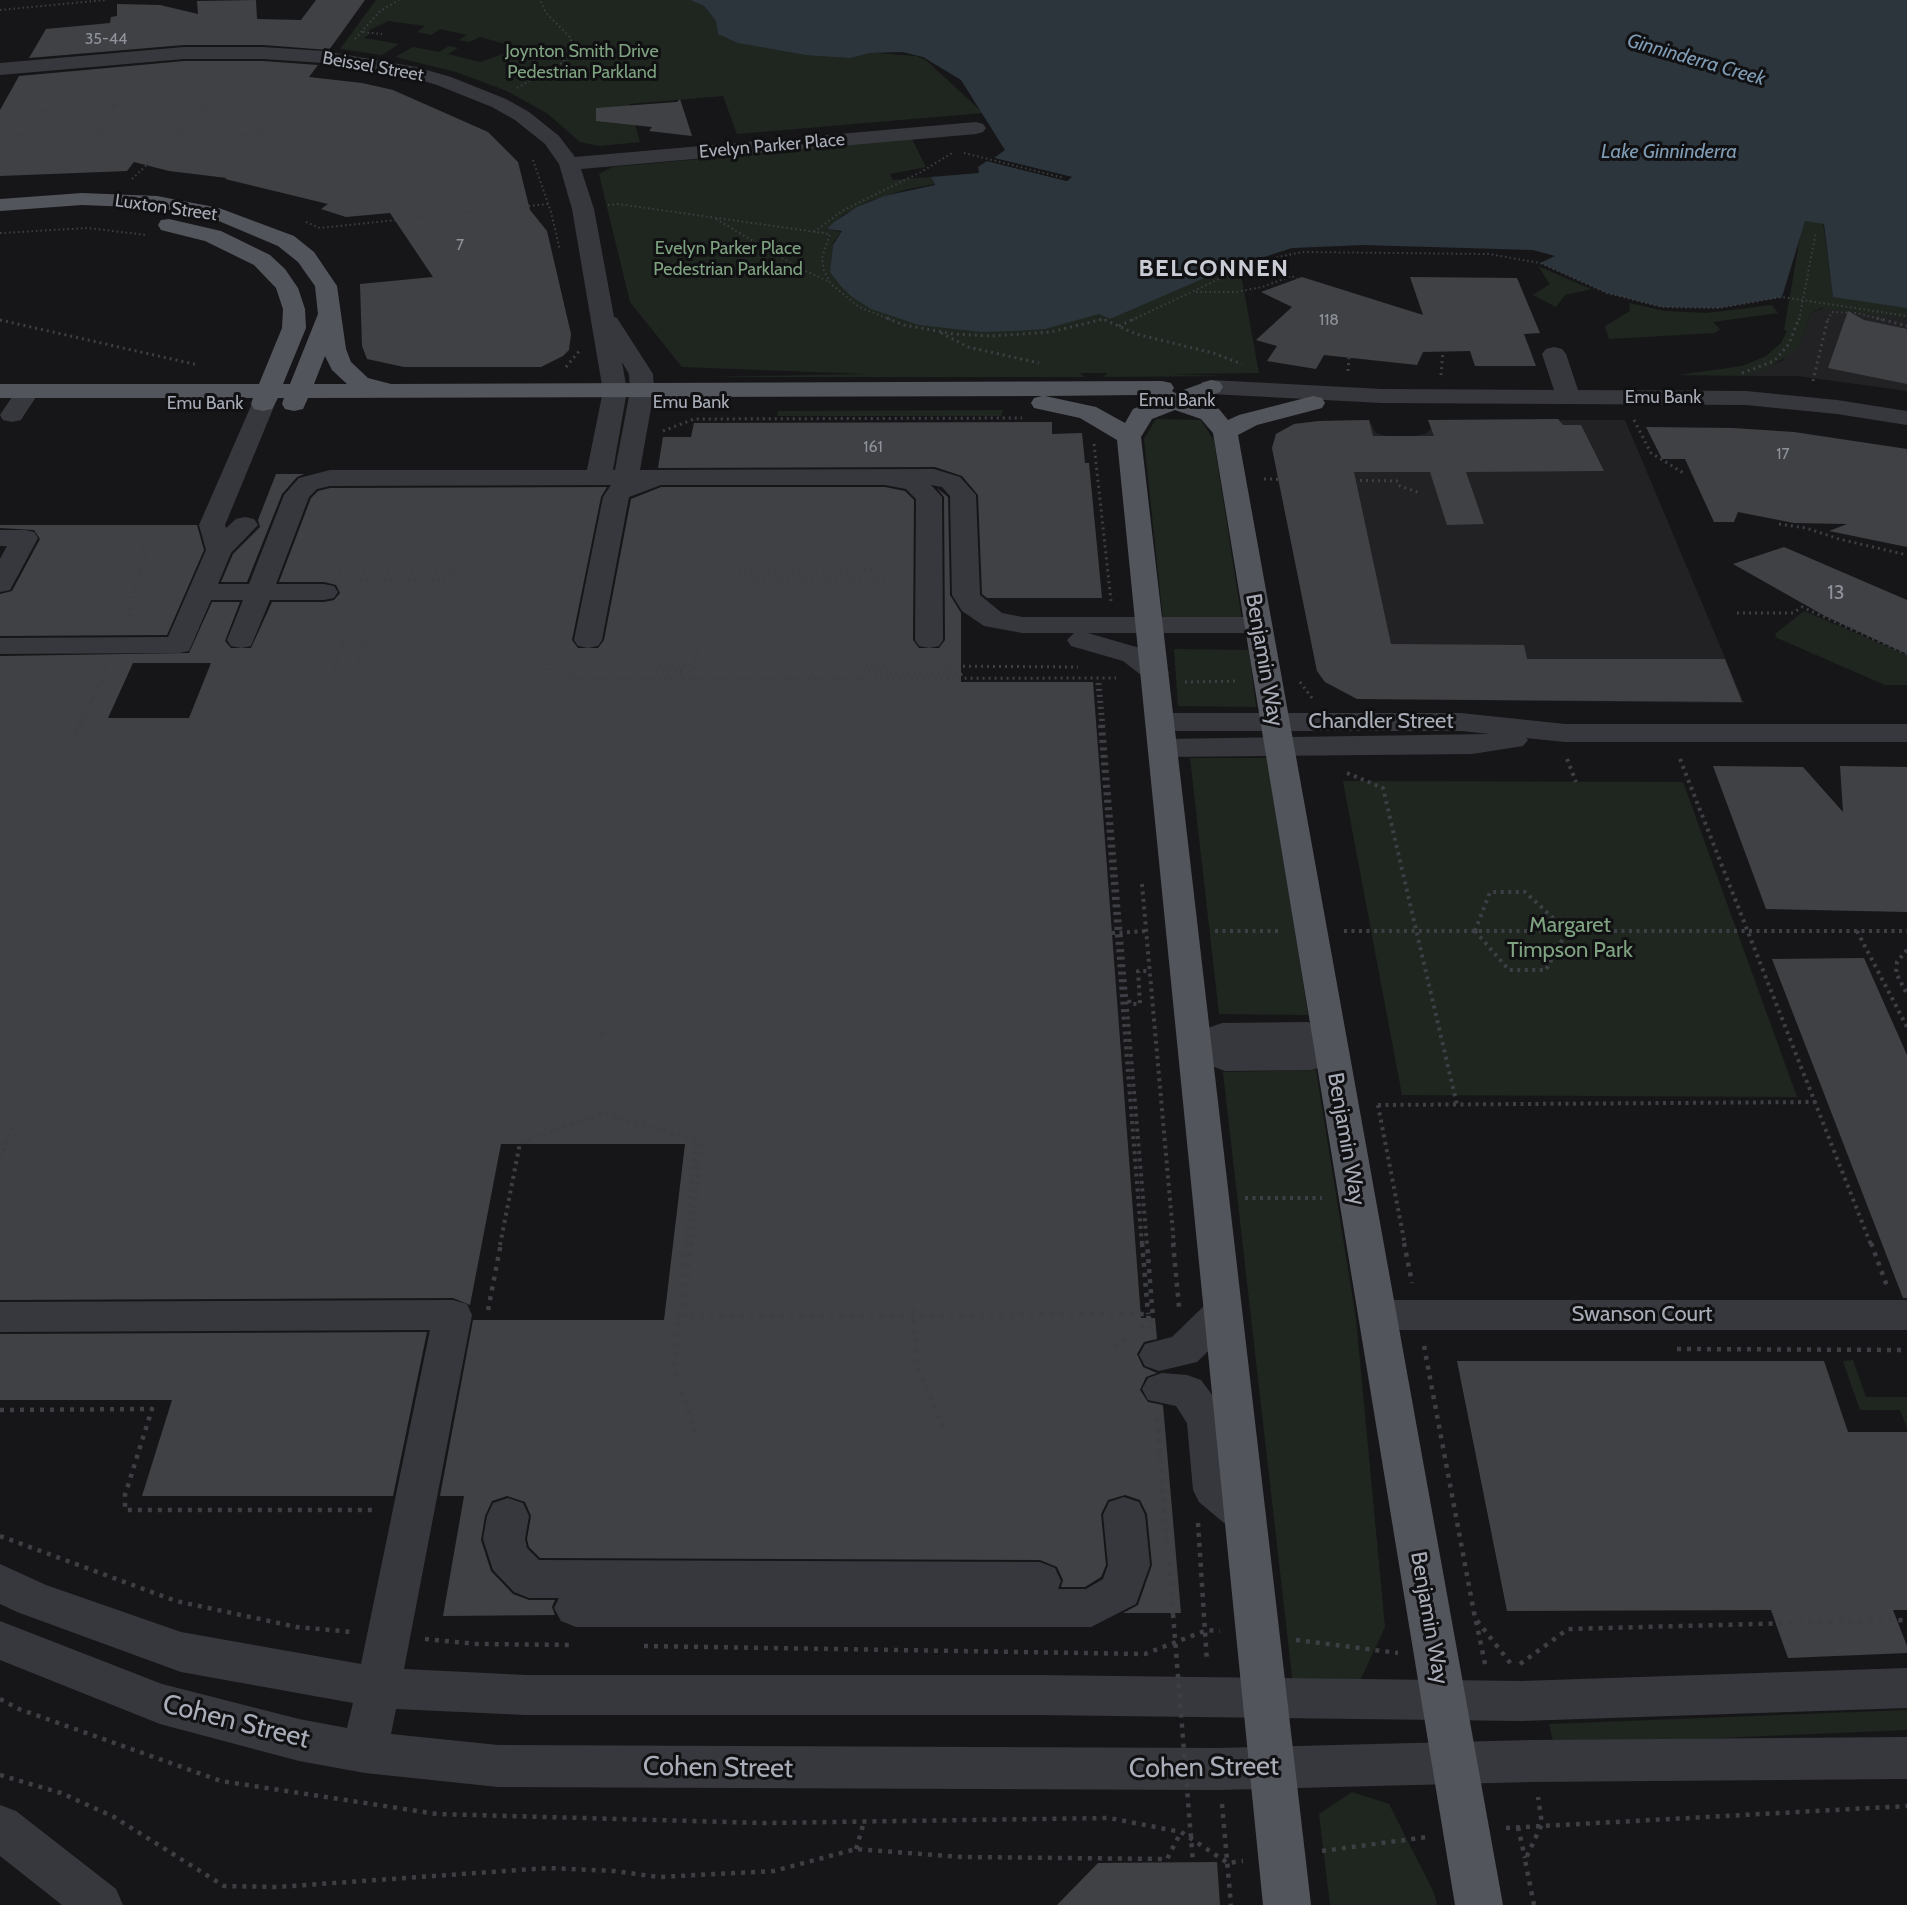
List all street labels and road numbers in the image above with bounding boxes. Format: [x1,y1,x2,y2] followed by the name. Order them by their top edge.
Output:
[321,47,425,87] street label: Beissel Street
[698,129,846,163] street label: Evelyn Parker Place
[113,190,219,226] street label: Luxton Street
[1625,387,1701,409] street label: Emu Bank
[1139,390,1215,412] street label: Emu Bank
[653,392,729,414] street label: Emu Bank
[167,393,243,415] street label: Emu Bank
[1239,592,1289,728] street label: Benjamin Way
[1308,709,1454,735] street label: Chandler Street
[1321,1071,1371,1207] street label: Benjamin Way
[1572,1302,1712,1328] street label: Swanson Court
[1404,1550,1454,1686] street label: Benjamin Way
[159,1688,313,1756] street label: Cohen Street
[643,1750,793,1786] street label: Cohen Street
[1129,1750,1279,1786] street label: Cohen Street

